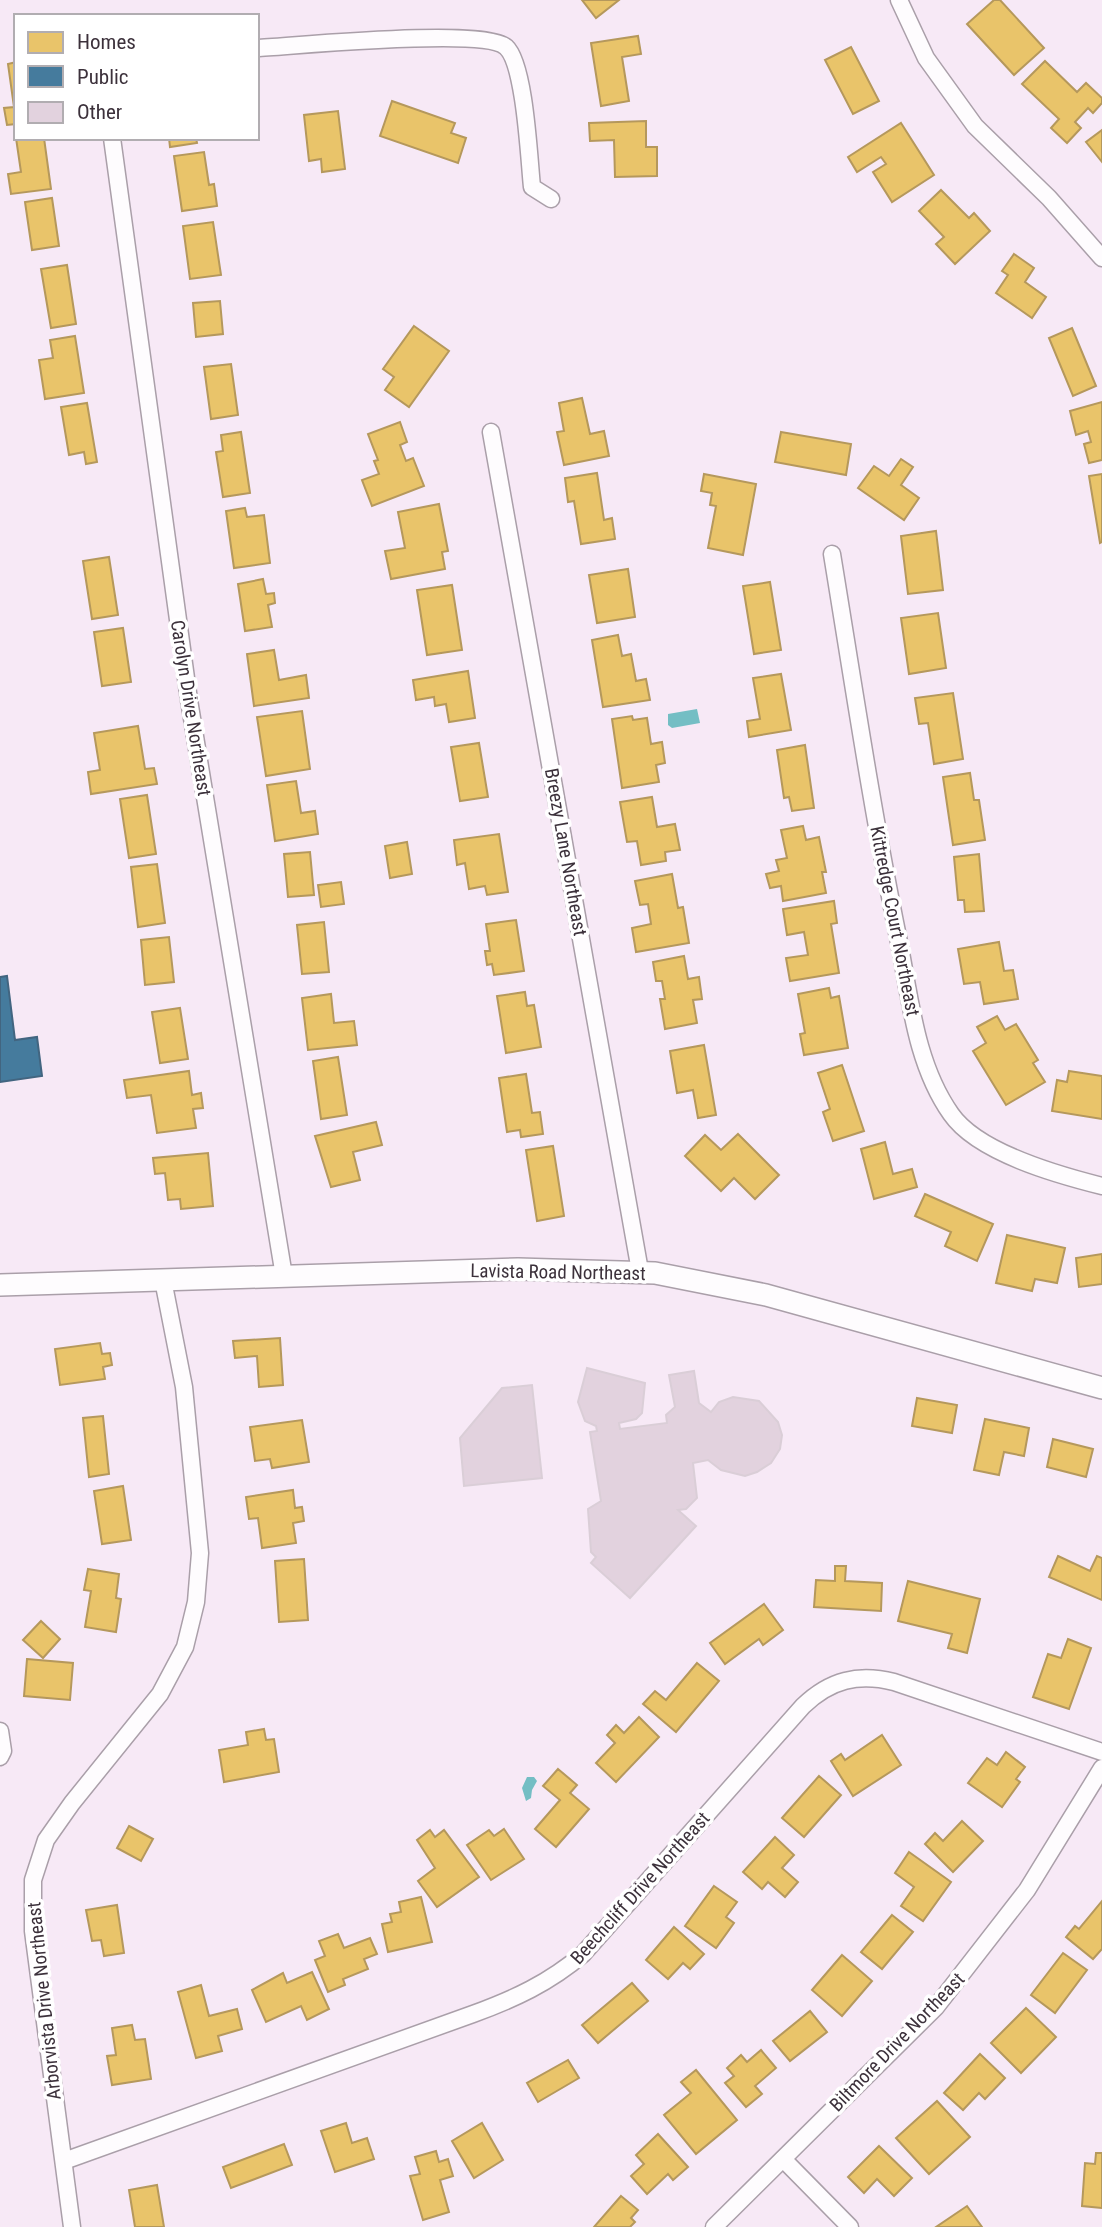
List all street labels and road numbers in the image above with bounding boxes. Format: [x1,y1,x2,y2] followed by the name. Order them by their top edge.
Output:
[166,618,216,798] street label: Carolyn Drive Northeast
[540,766,592,938] street label: Breezy Lane Northeast
[865,824,925,1018] street label: Kittredge Court Northeast
[470,1259,646,1285] street label: Lavista Road Northeast
[566,1807,714,1969] street label: Beechcliff Drive Northeast
[22,1901,66,2101] street label: Arborvista Drive Northeast
[825,1968,969,2116] street label: Biltmore Drive Northeast

